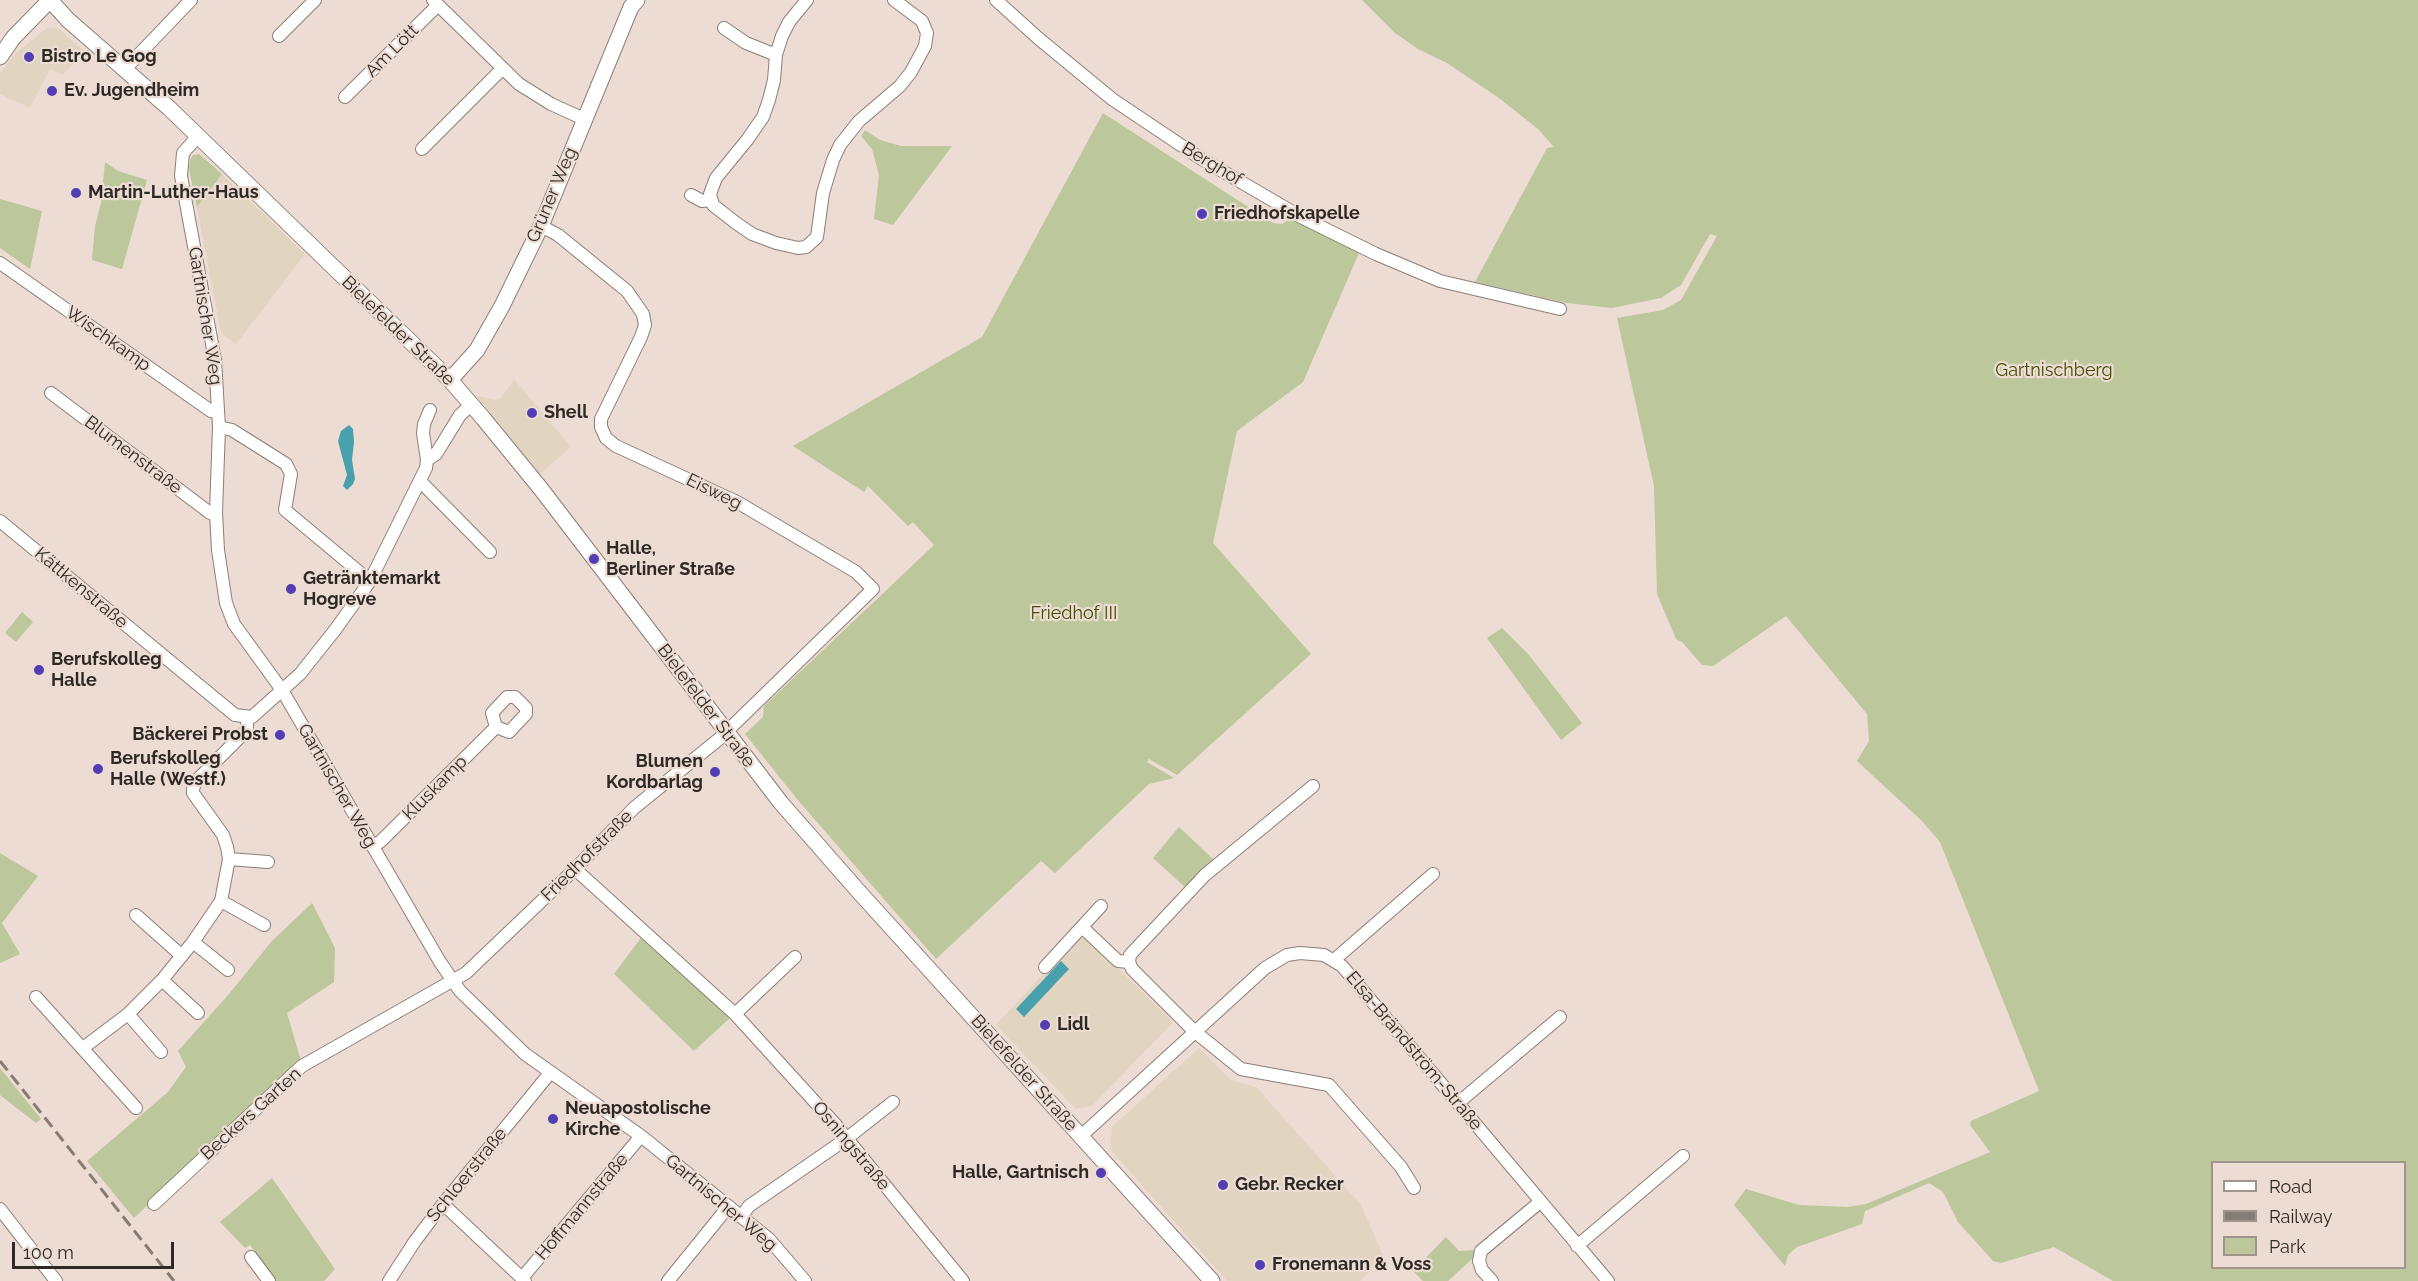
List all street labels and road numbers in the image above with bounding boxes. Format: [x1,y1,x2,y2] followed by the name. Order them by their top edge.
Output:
[361,20,423,82] street label: Am Lött
[1178,138,1246,190] street label: Berghof
[522,144,582,246] street label: Grüner Weg
[183,246,227,386] street label: Gartnischer Weg
[337,271,459,391] street label: Bielefelder Straße
[61,302,155,376] street label: Wischkamp
[80,411,186,499] street label: Blumenstraße
[683,469,745,515] street label: Eisweg
[30,543,132,633] street label: Kättkenstraße
[653,640,759,772] street label: Bielefelder Straße
[293,720,381,852] street label: Gartnischer Weg
[398,751,472,825] street label: Kluskamp
[537,806,637,906] street label: Friedhofstraße
[1341,967,1487,1135] street label: Elsa-Brändström-Straße
[966,1010,1082,1136] street label: Bielefelder Straße
[196,1063,306,1165] street label: Beckers Garten
[808,1097,894,1195] street label: Osningstraße
[422,1123,512,1227] street label: Schloerstraße
[531,1149,633,1265] street label: Hoffmannstraße
[661,1150,781,1256] street label: Gartnischer Weg

